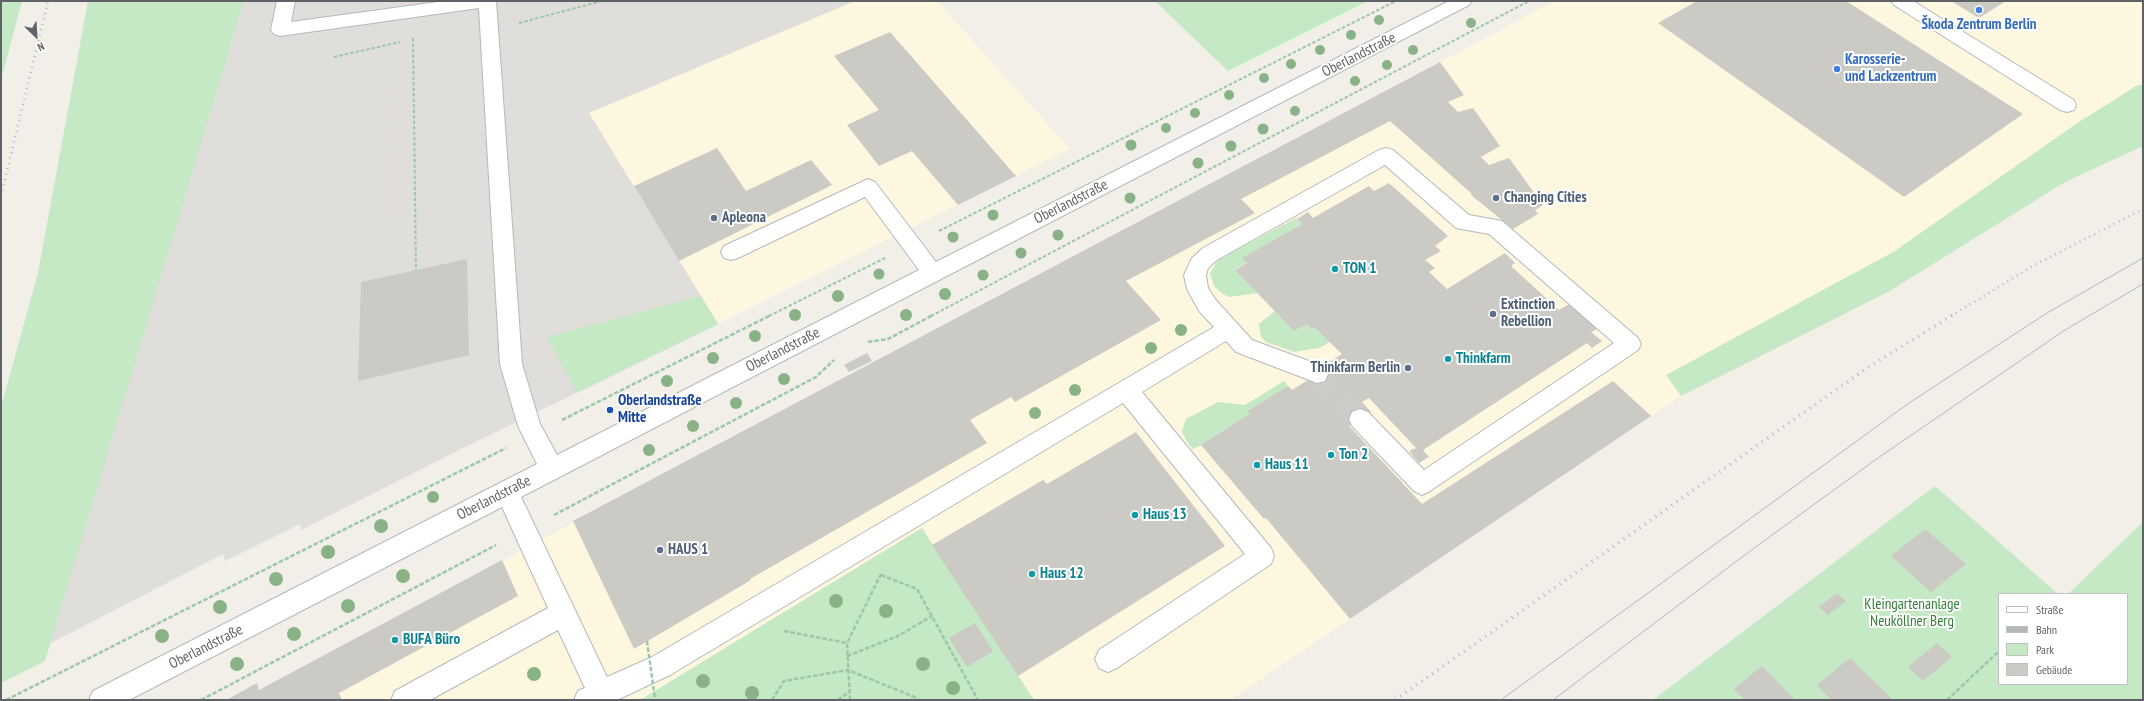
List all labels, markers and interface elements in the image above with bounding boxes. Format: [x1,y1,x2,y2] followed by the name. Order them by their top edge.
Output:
[1974,5,1984,15] marker: Škoda Zentrum Berlin
[16,16,56,56] north arrow
[1921,16,2037,34] place label: Škoda Zentrum Berlin
[1319,29,1399,81] street label: Oberlandstraße
[35,39,47,54] text: N
[1845,51,1936,86] place label: Karosserie- und Lackzentrum
[1832,64,1842,74] marker: Karosserie- und Lackzentrum
[1031,176,1111,228] street label: Oberlandstraße
[1504,189,1587,207] place label: Changing Cities
[1491,193,1501,203] marker: Changing Cities
[722,209,766,227] place label: Apleona
[709,213,719,223] marker: Apleona
[1343,260,1376,278] place label: TON 1
[1330,264,1340,274] marker: TON 1
[1501,296,1555,331] place label: Extinction Rebellion
[1488,309,1498,319] marker: Extinction Rebellion
[743,324,823,376] street label: Oberlandstraße
[1456,350,1511,368] place label: Thinkfarm
[1443,354,1453,364] marker: Thinkfarm
[1310,359,1400,377] place label: Thinkfarm Berlin
[1403,363,1413,373] marker: Thinkfarm Berlin
[618,392,702,427] place label: Oberlandstraße Mitte
[605,405,615,415] marker: Oberlandstraße Mitte
[1339,446,1368,464] place label: Ton 2
[1326,450,1336,460] marker: Ton 2
[1265,456,1309,474] place label: Haus 11
[1252,460,1262,470] marker: Haus 11
[454,472,534,524] street label: Oberlandstraße
[1143,506,1187,524] place label: Haus 13
[1130,510,1140,520] marker: Haus 13
[668,541,708,559] place label: HAUS 1
[655,545,665,555] marker: HAUS 1
[1040,565,1084,583] place label: Haus 12
[1027,569,1037,579] marker: Haus 12
[1998,593,2128,685] legend
[1864,596,1960,631] park label: Kleingartenanlage Neuköllner Berg
[2036,602,2063,617] text: Straße
[166,621,246,673] street label: Oberlandstraße
[2036,622,2057,637] text: Bahn
[403,631,460,649] place label: BUFA Büro
[390,635,400,645] marker: BUFA Büro
[2036,642,2054,657] text: Park
[2036,662,2072,677] text: Gebäude

